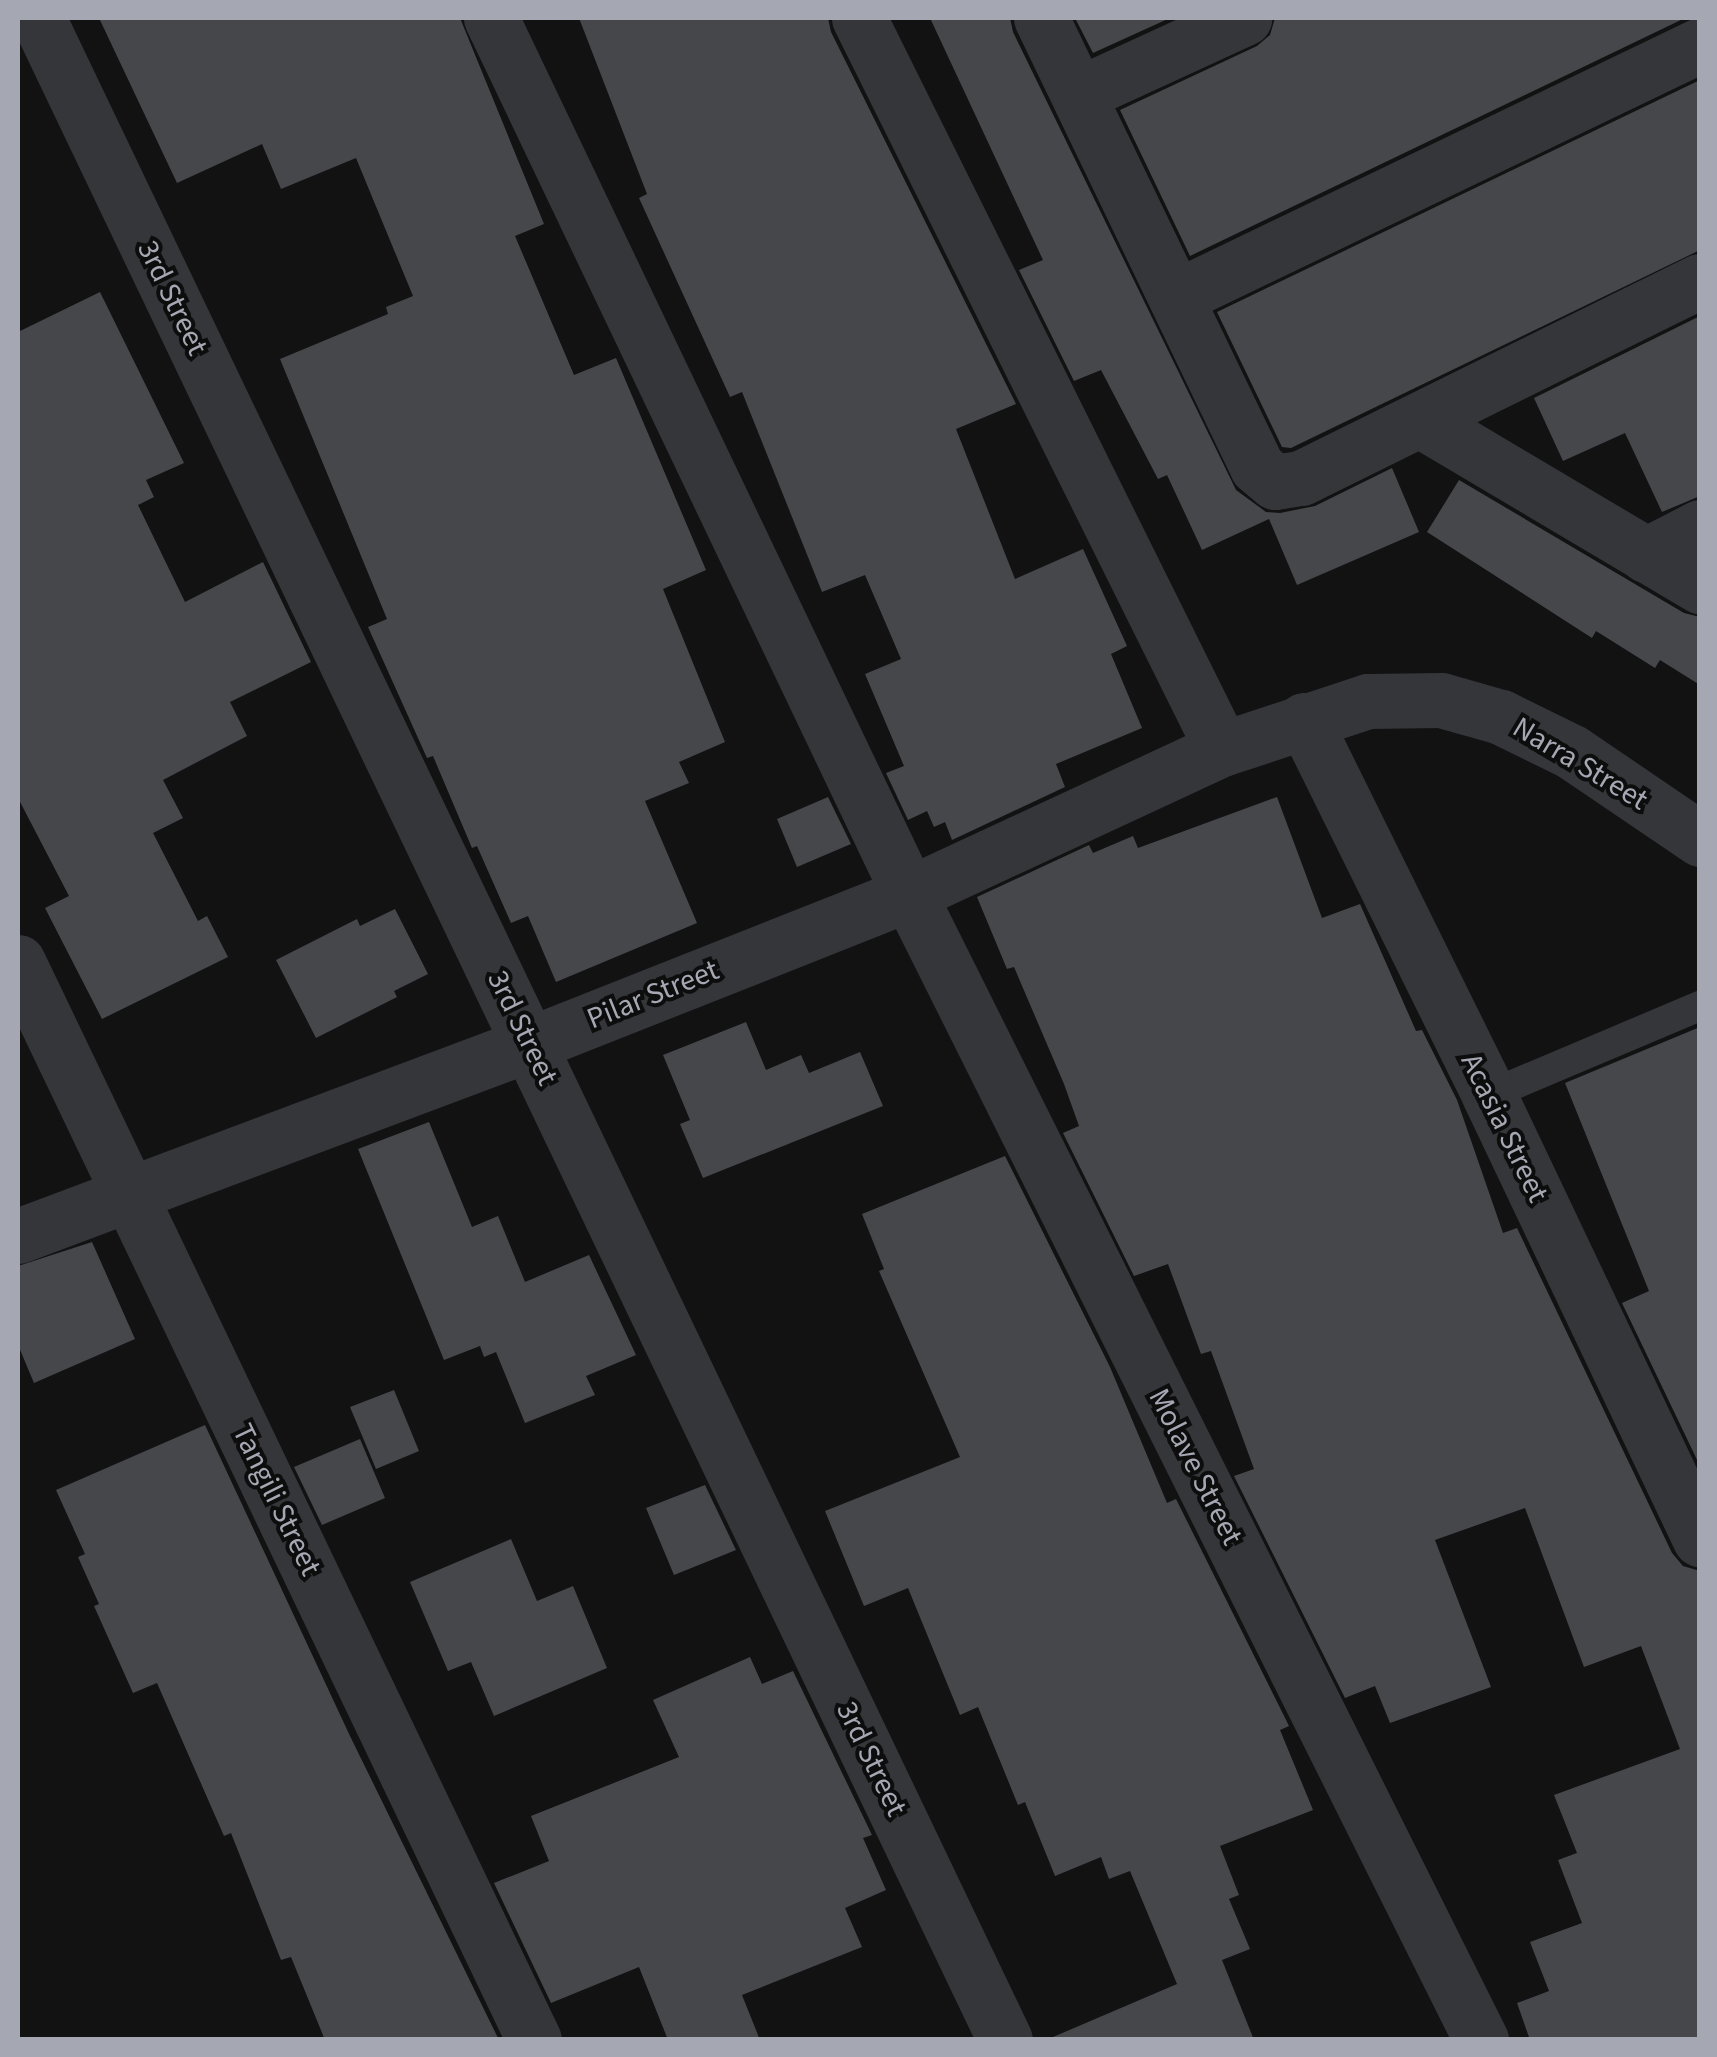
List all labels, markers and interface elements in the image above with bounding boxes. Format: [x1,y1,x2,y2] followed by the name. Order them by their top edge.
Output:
[129,235,215,361] street label: 3rd Street
[1506,710,1654,818] street label: Narra Street
[582,952,724,1038] street label: Pilar Street
[479,965,565,1091] street label: 3rd Street
[1453,1048,1555,1208] street label: Acasia Street
[1140,1383,1250,1551] street label: Molave Street
[224,1418,328,1582] street label: Tangili Street
[828,1696,914,1822] street label: 3rd Street

